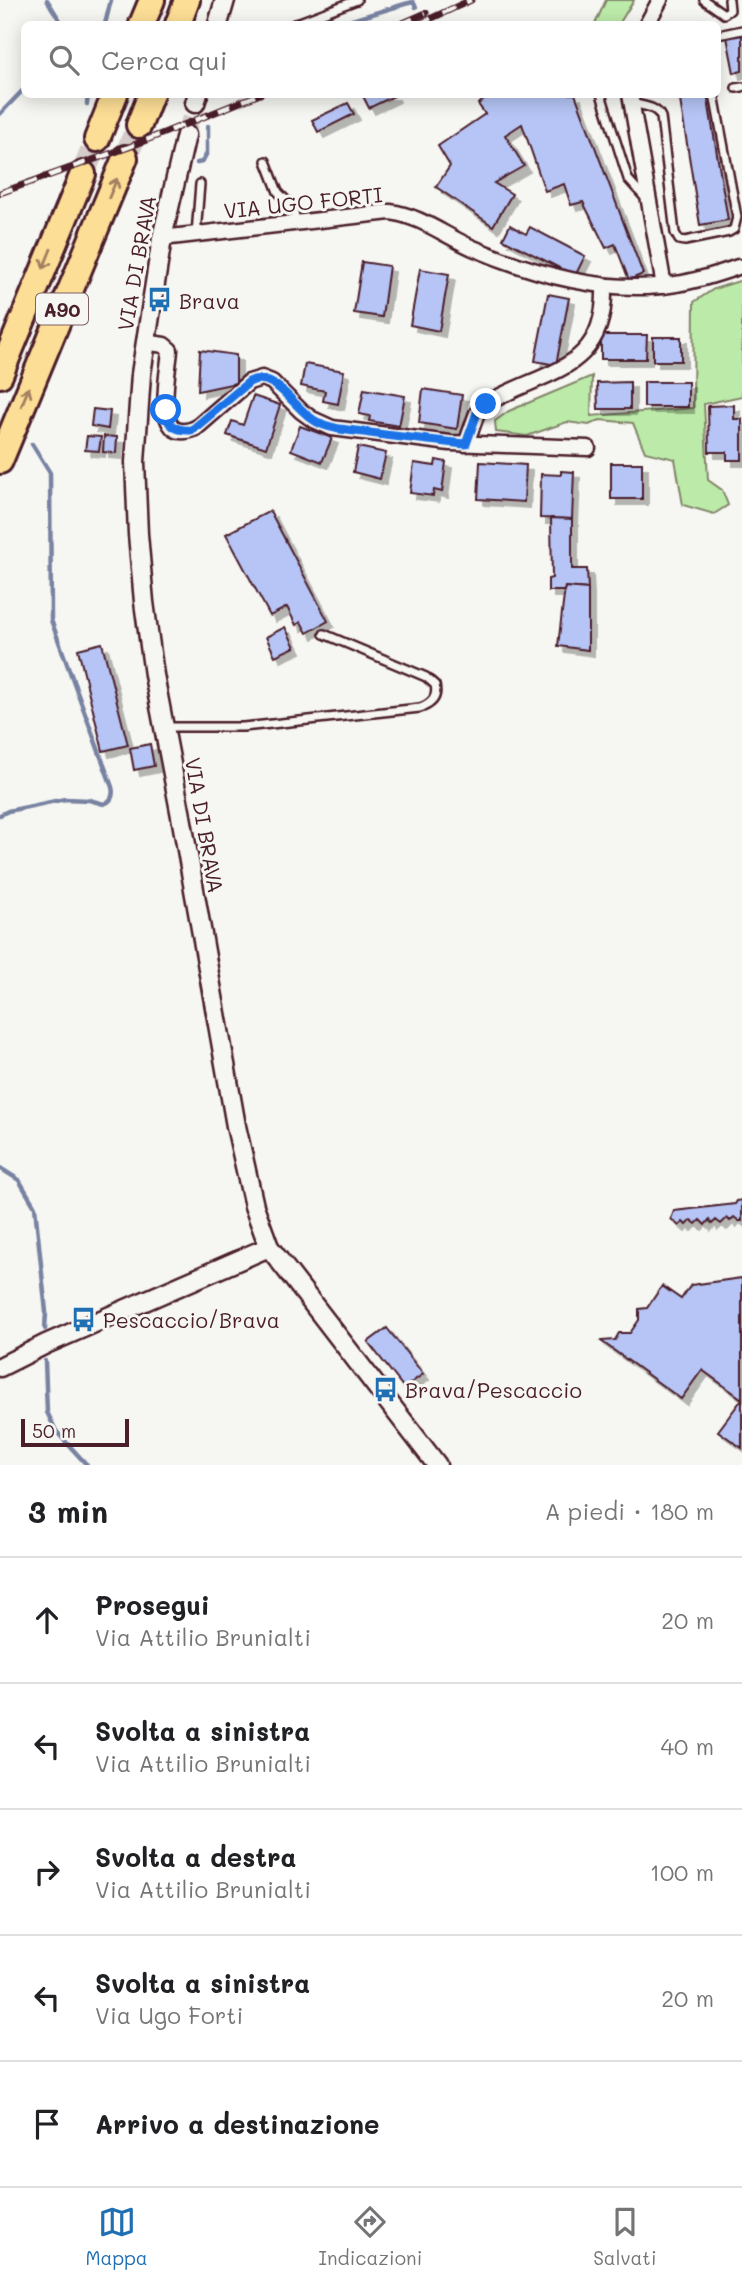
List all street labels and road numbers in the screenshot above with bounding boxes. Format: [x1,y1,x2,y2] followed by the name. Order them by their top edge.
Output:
[222,180,384,224] street label: VIA UGO FORTI
[111,193,161,333] street label: VIA DI BRAVA
[36,294,88,324] road number: A90
[180,755,230,895] street label: VIA DI BRAVA

